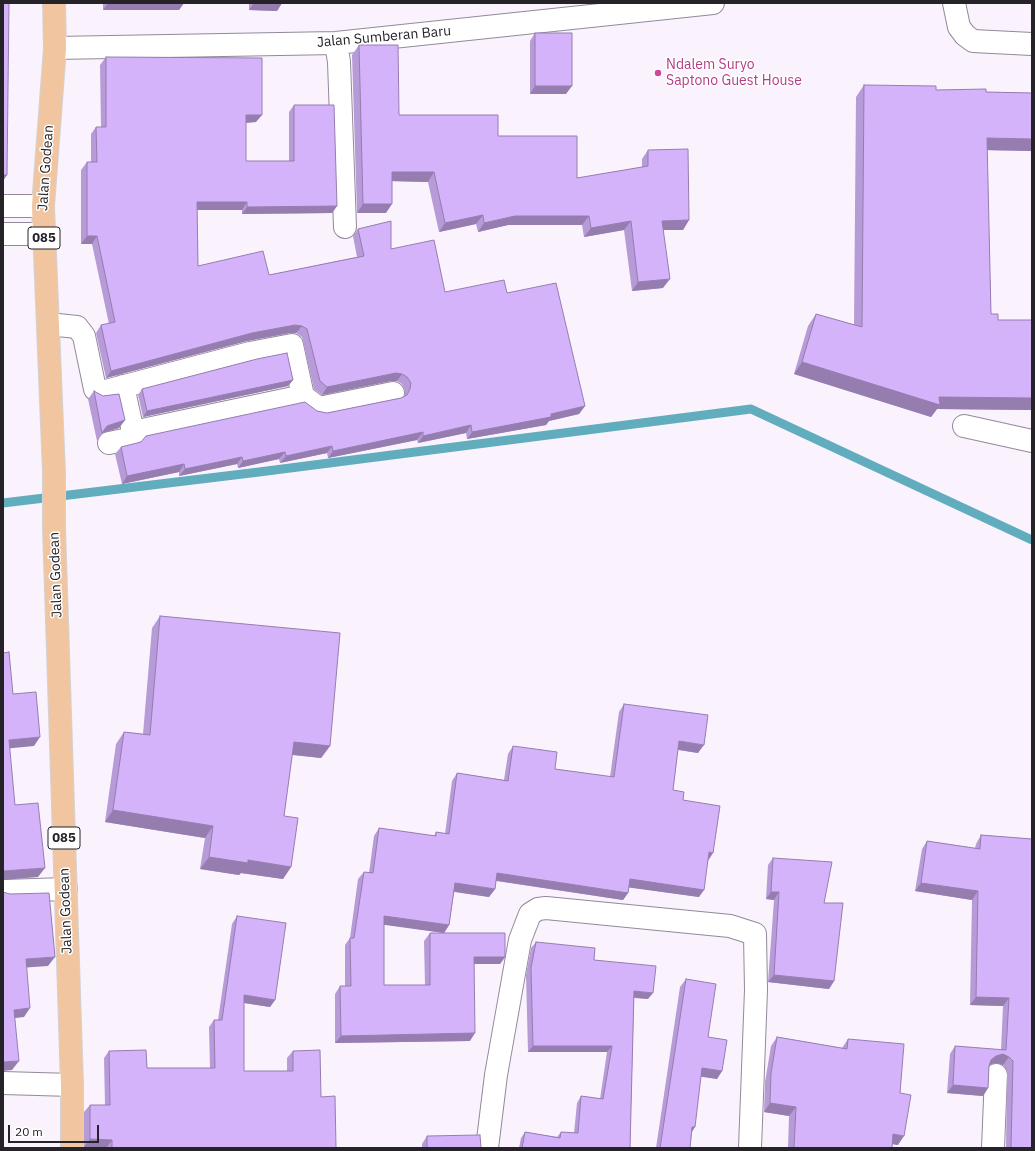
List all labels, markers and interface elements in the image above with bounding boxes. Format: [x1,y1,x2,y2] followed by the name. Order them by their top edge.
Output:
[316,23,452,51] street label: Jalan Sumberan Baru
[666,57,802,90] place label: Ndalem Suryo Saptono Guest House
[653,68,663,78] marker: Ndalem Suryo Saptono Guest House
[35,125,57,211] street label: Jalan Godean
[28,227,60,249] road number: 085
[46,532,66,618] street label: Jalan Godean
[48,827,80,849] road number: 085
[56,868,76,954] street label: Jalan Godean
[10,1117,101,1143] scale bar
[15,1124,43,1139] text: 20 m

